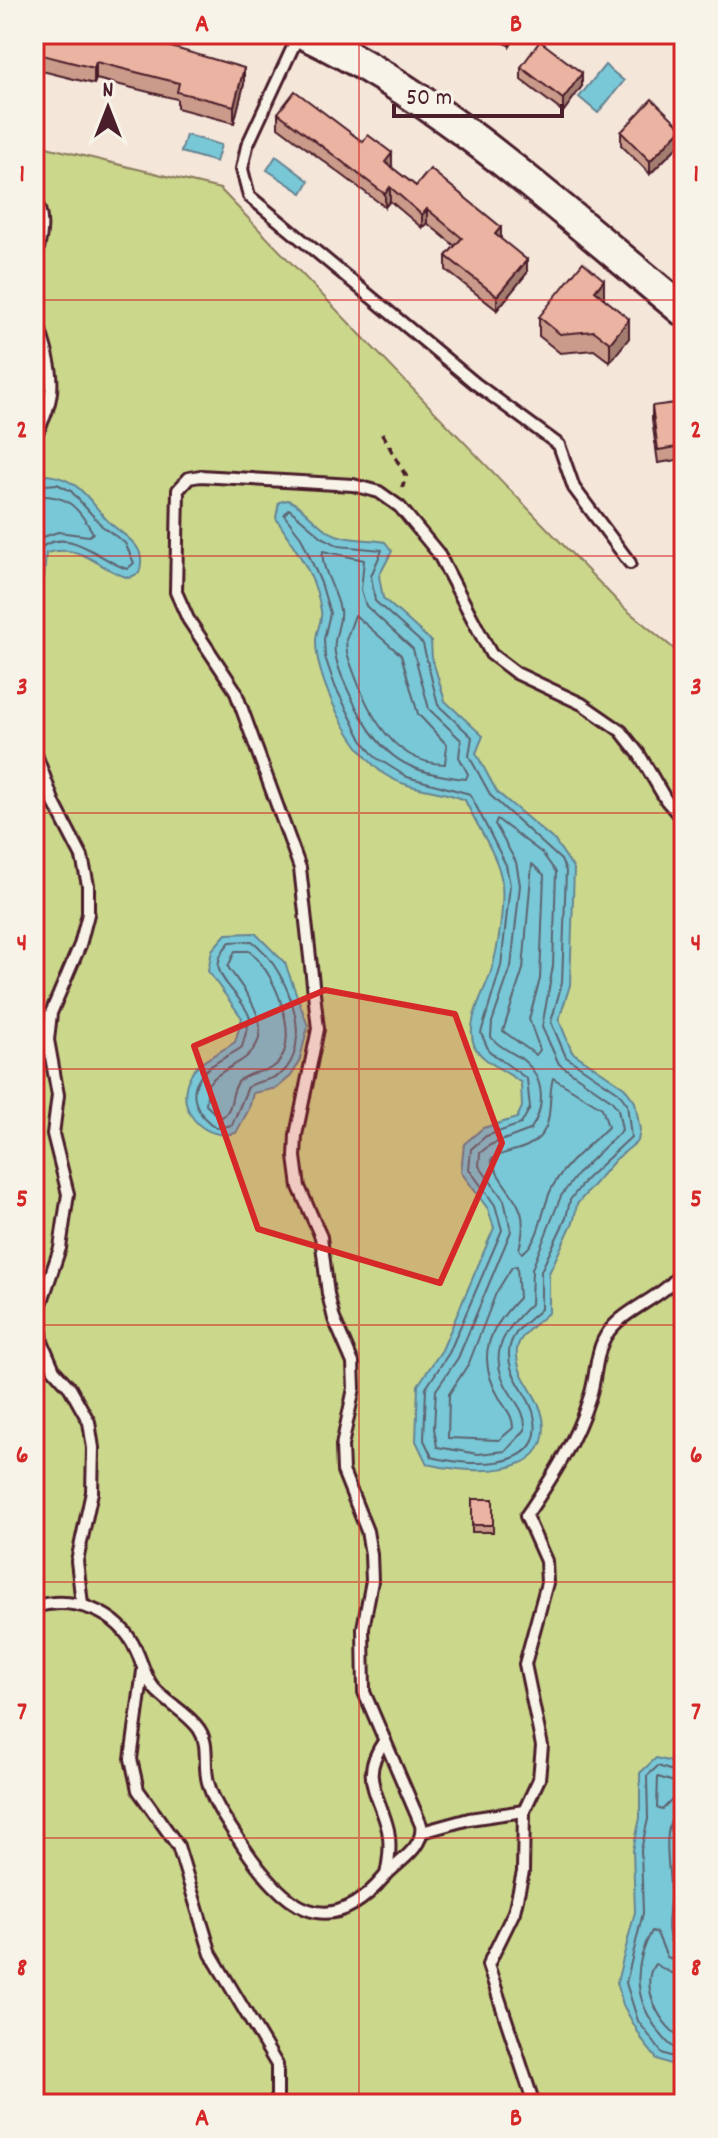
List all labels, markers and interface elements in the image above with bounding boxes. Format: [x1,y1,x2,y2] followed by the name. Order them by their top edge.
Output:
[195,7,209,44] text: A
[510,7,522,44] text: B
[68,68,148,148] north arrow
[394,68,562,118] scale bar
[103,76,114,107] text: N
[406,82,452,116] text: 50 m
[19,157,25,194] text: 1
[693,157,699,194] text: 1
[16,413,28,450] text: 2
[690,413,702,450] text: 2
[16,670,28,707] text: 3
[690,670,702,707] text: 3
[17,926,27,963] text: 4
[691,926,701,963] text: 4
[16,1182,28,1219] text: 5
[690,1182,702,1219] text: 5
[16,1438,28,1475] text: 6
[690,1438,702,1475] text: 6
[17,1695,27,1732] text: 7
[691,1695,701,1732] text: 7
[17,1951,27,1988] text: 8
[691,1951,701,1988] text: 8
[195,2101,209,2138] text: A
[510,2101,522,2138] text: B

